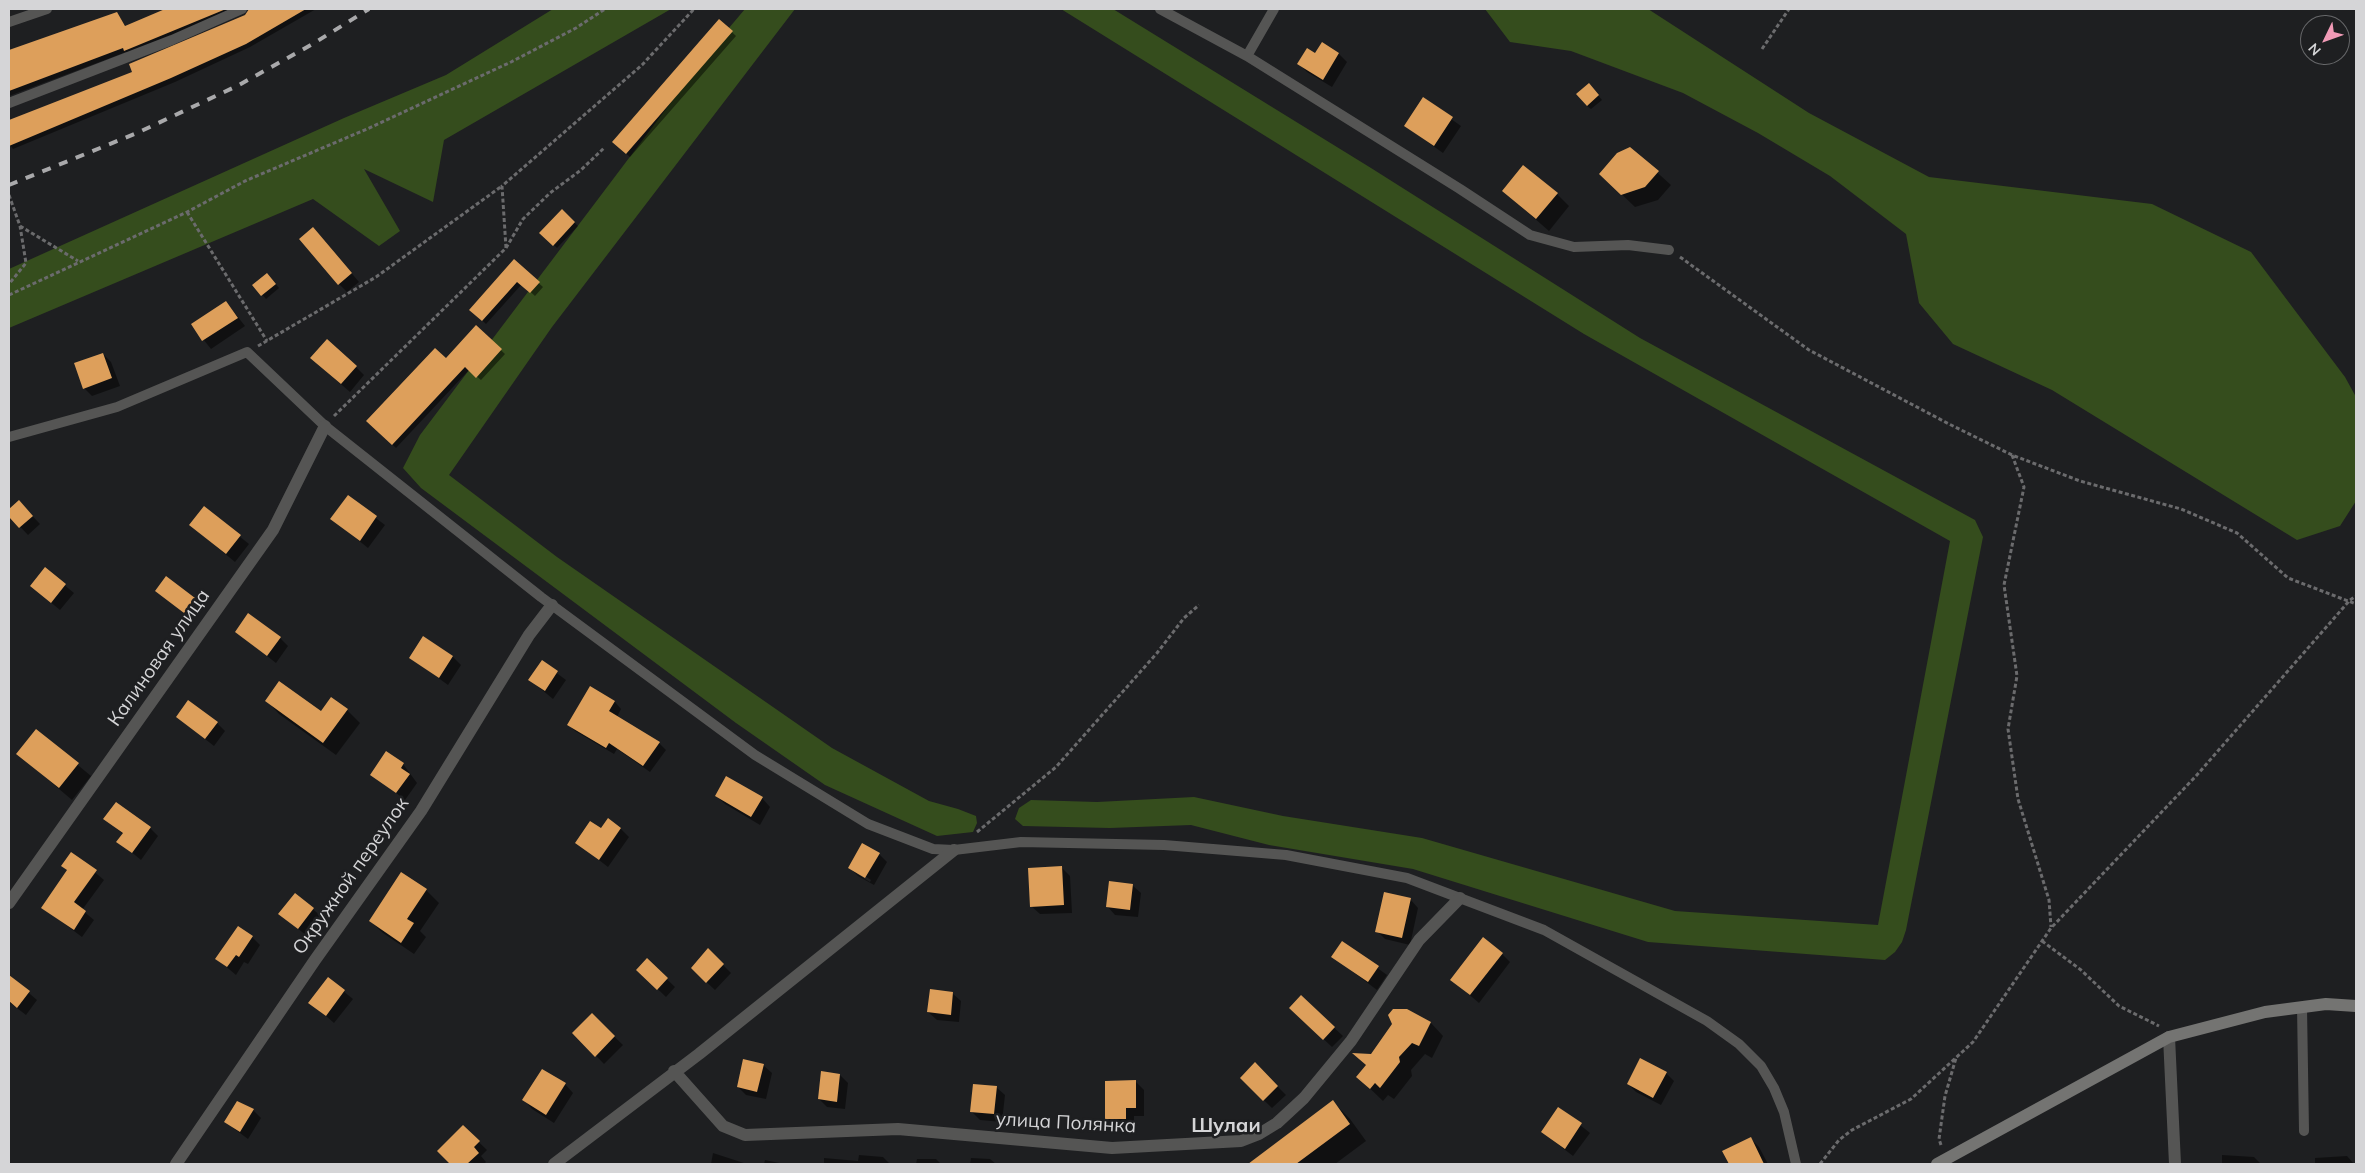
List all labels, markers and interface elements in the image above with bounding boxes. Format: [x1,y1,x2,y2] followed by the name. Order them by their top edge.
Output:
[2300,15,2350,65] north arrow
[2304,39,2325,59] text: N
[103,585,215,731] street label: Калиновая улица
[288,793,414,959] street label: Окружной переулок
[995,1108,1137,1138] street label: улица Полянка
[1191,1114,1261,1138] district label: Шулаи

